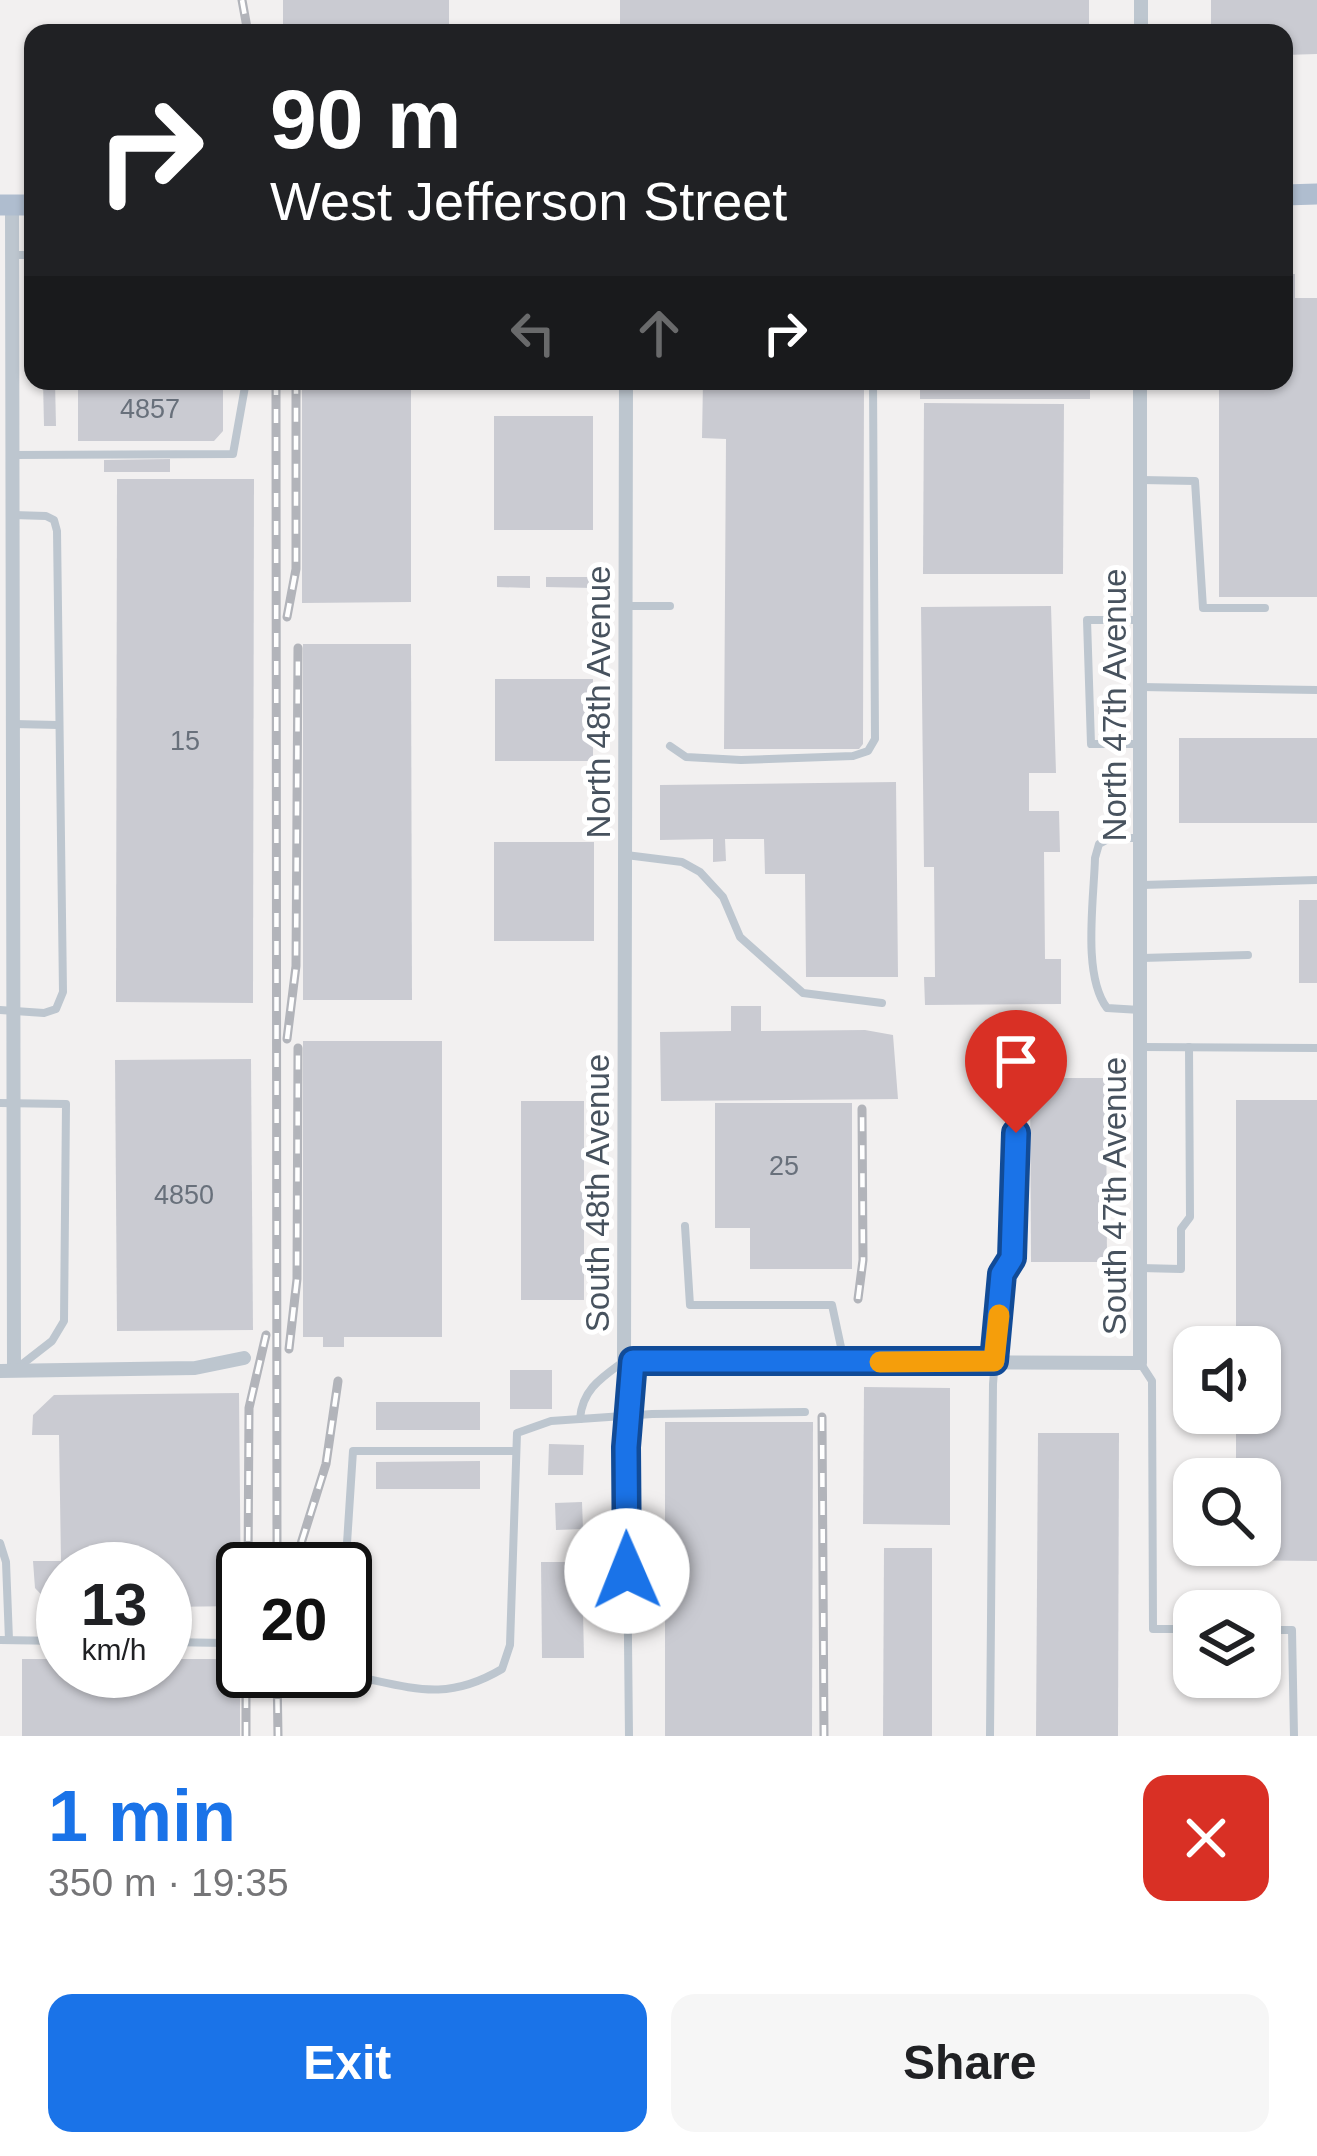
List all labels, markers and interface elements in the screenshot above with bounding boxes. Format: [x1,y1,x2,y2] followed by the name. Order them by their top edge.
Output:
[72,72,228,228] icon: right
[270,72,461,166] text: 90 m
[270,171,787,231] text: West Jefferson Street
[500,300,566,366] icon: left
[626,300,692,366] icon: ahead
[752,300,818,366] icon: right
[120,394,180,424] house number: 4857
[580,566,617,838] street label: North 48th Avenue
[1096,569,1133,841] street label: North 47th Avenue
[170,726,200,756] house number: 15
[965,1010,1067,1133] pin
[983,1028,1049,1094] icon: arrive
[579,1054,616,1332] street label: South 48th Avenue
[1096,1057,1133,1335] street label: South 47th Avenue
[769,1151,799,1181] house number: 25
[154,1180,214,1210] house number: 4850
[1173,1326,1281,1698] map controls
[1173,1326,1281,1434] button: sound
[1173,1458,1281,1566] button: search
[564,1508,690,1634] position arrow
[216,1542,372,1698] speed limit sign: 20
[81,1571,147,1638] text: 13
[1173,1590,1281,1698] button: layers
[81,1633,147,1666] text: km/h
[1143,1775,1269,1901] button: close
[48,1776,236,1856] text: 1 min
[48,1861,289,1904] text: 350 m · 19:35
[48,1994,647,2132] button: Exit
[671,1994,1269,2132] button: Share

